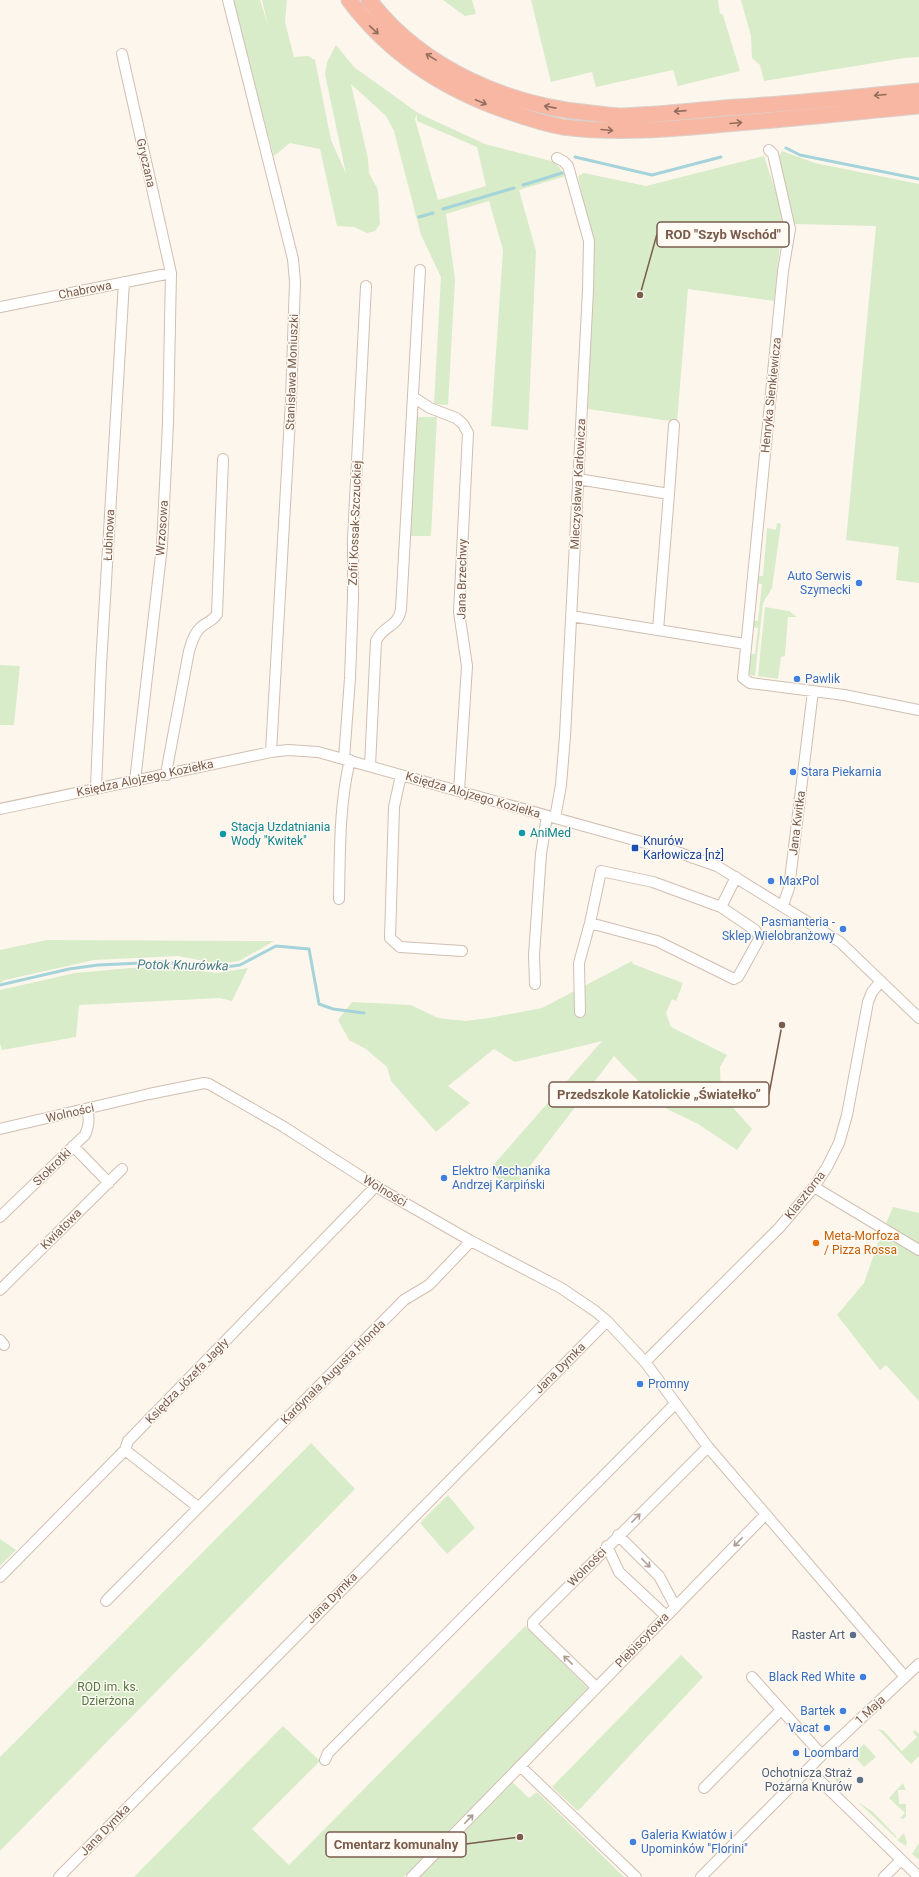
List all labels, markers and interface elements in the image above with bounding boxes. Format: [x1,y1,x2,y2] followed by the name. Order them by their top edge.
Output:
[369,25,379,34] one-way arrow
[425,53,437,61] one-way arrow
[874,91,887,99] one-way arrow
[474,99,486,106] one-way arrow
[544,103,557,111] one-way arrow
[674,108,687,115] one-way arrow
[729,120,742,127] one-way arrow
[600,127,613,134] one-way arrow
[134,137,158,189] street label: Gryczana
[657,222,789,247] callout: ROD "Szyb Wschód"
[665,227,781,242] text: ROD "Szyb Wschód"
[57,278,113,302] street label: Chabrowa
[283,314,301,430] street label: Stanisława Moniuszki
[758,337,784,453] street label: Henryka Sienkiewicza
[568,418,588,550] street label: Mieczysława Karłowicza
[346,460,364,586] street label: Zofii Kossak-Szczuckiej
[153,500,171,556] street label: Wrzosowa
[101,509,117,561] street label: Łubinowa
[454,538,470,619] street label: Jana Brzechwy
[787,569,851,597] place label: Auto Serwis Szymecki
[854,578,864,588] marker: Auto Serwis Szymecki
[805,672,841,686] place label: Pawlik
[792,674,802,684] marker: Pawlik
[75,757,215,799] street label: Księdza Alojzego Koziełka
[801,765,882,779] place label: Stara Piekarnia
[788,767,798,777] marker: Stara Piekarnia
[404,769,542,821] street label: Księdza Alojzego Koziełka
[786,790,808,856] street label: Jana Kwitka
[231,820,330,848] place label: Stacja Uzdatniania Wody "Kwitek"
[530,826,571,840] place label: AniMed
[517,828,527,838] marker: AniMed
[218,829,228,839] marker: Stacja Uzdatniania Wody "Kwitek"
[643,834,724,862] place label: Knurów Karłowicza [nż]
[630,843,640,853] marker: Knurów Karłowicza [nż]
[779,874,819,888] place label: MaxPol
[766,876,776,886] marker: MaxPol
[722,915,836,943] place label: Pasmanteria - Sklep Wielobranżowy
[838,924,848,934] marker: Pasmanteria - Sklep Wielobranżowy
[137,957,229,973] water label: Potok Knurówka
[549,1082,769,1107] callout: Przedszkole Katolickie „Światełko”
[557,1087,761,1102] text: Przedszkole Katolickie „Światełko”
[45,1101,96,1125] street label: Wolności
[30,1145,74,1189] street label: Stokrotki
[452,1164,550,1192] place label: Elektro Mechanika Andrzej Karpiński
[782,1168,828,1222] street label: Klasztorna
[360,1172,410,1210] street label: Wolności
[439,1173,449,1183] marker: Elektro Mechanika Andrzej Karpiński
[38,1206,84,1252] street label: Kwiatowa
[824,1229,900,1257] place label: Meta-Morfoza / Pizza Rossa
[811,1238,821,1248] marker: Meta-Morfoza / Pizza Rossa
[278,1317,388,1427] street label: Kardynała Augusta Hlonda
[143,1335,232,1427] street label: Księdza Józefa Jagły
[532,1340,588,1396] street label: Jana Dymka
[648,1377,690,1391] place label: Promny
[635,1379,645,1389] marker: Promny
[631,1513,641,1522] one-way arrow
[733,1537,743,1547] one-way arrow
[565,1545,609,1589] street label: Wolności
[641,1558,651,1568] one-way arrow
[304,1570,360,1626] street label: Jana Dymka
[612,1610,672,1670] street label: Plebiscytowa
[791,1628,845,1642] place label: Raster Art
[848,1630,858,1640] marker: Raster Art
[563,1655,573,1665] one-way arrow
[769,1670,855,1684] place label: Black Red White
[858,1672,868,1682] marker: Black Red White
[77,1680,139,1708] park label: ROD im. ks. Dzierżona
[852,1693,888,1727] street label: 1 Maja
[800,1704,836,1718] place label: Bartek
[838,1706,848,1716] marker: Bartek
[788,1721,819,1735] place label: Vacat
[822,1723,832,1733] marker: Vacat
[804,1746,859,1760] place label: Loombard
[791,1748,801,1758] marker: Loombard
[761,1766,852,1794] place label: Ochotnicza Straż Pożarna Knurów
[855,1775,865,1785] marker: Ochotnicza Straż Pożarna Knurów
[77,1801,133,1859] street label: Jana Dymka
[464,1814,473,1824] one-way arrow
[641,1828,748,1856] place label: Galeria Kwiatów i Upominków "Florini"
[326,1832,466,1857] callout: Cmentarz komunalny
[334,1837,459,1852] text: Cmentarz komunalny
[628,1837,638,1847] marker: Galeria Kwiatów i Upominków "Florini"

